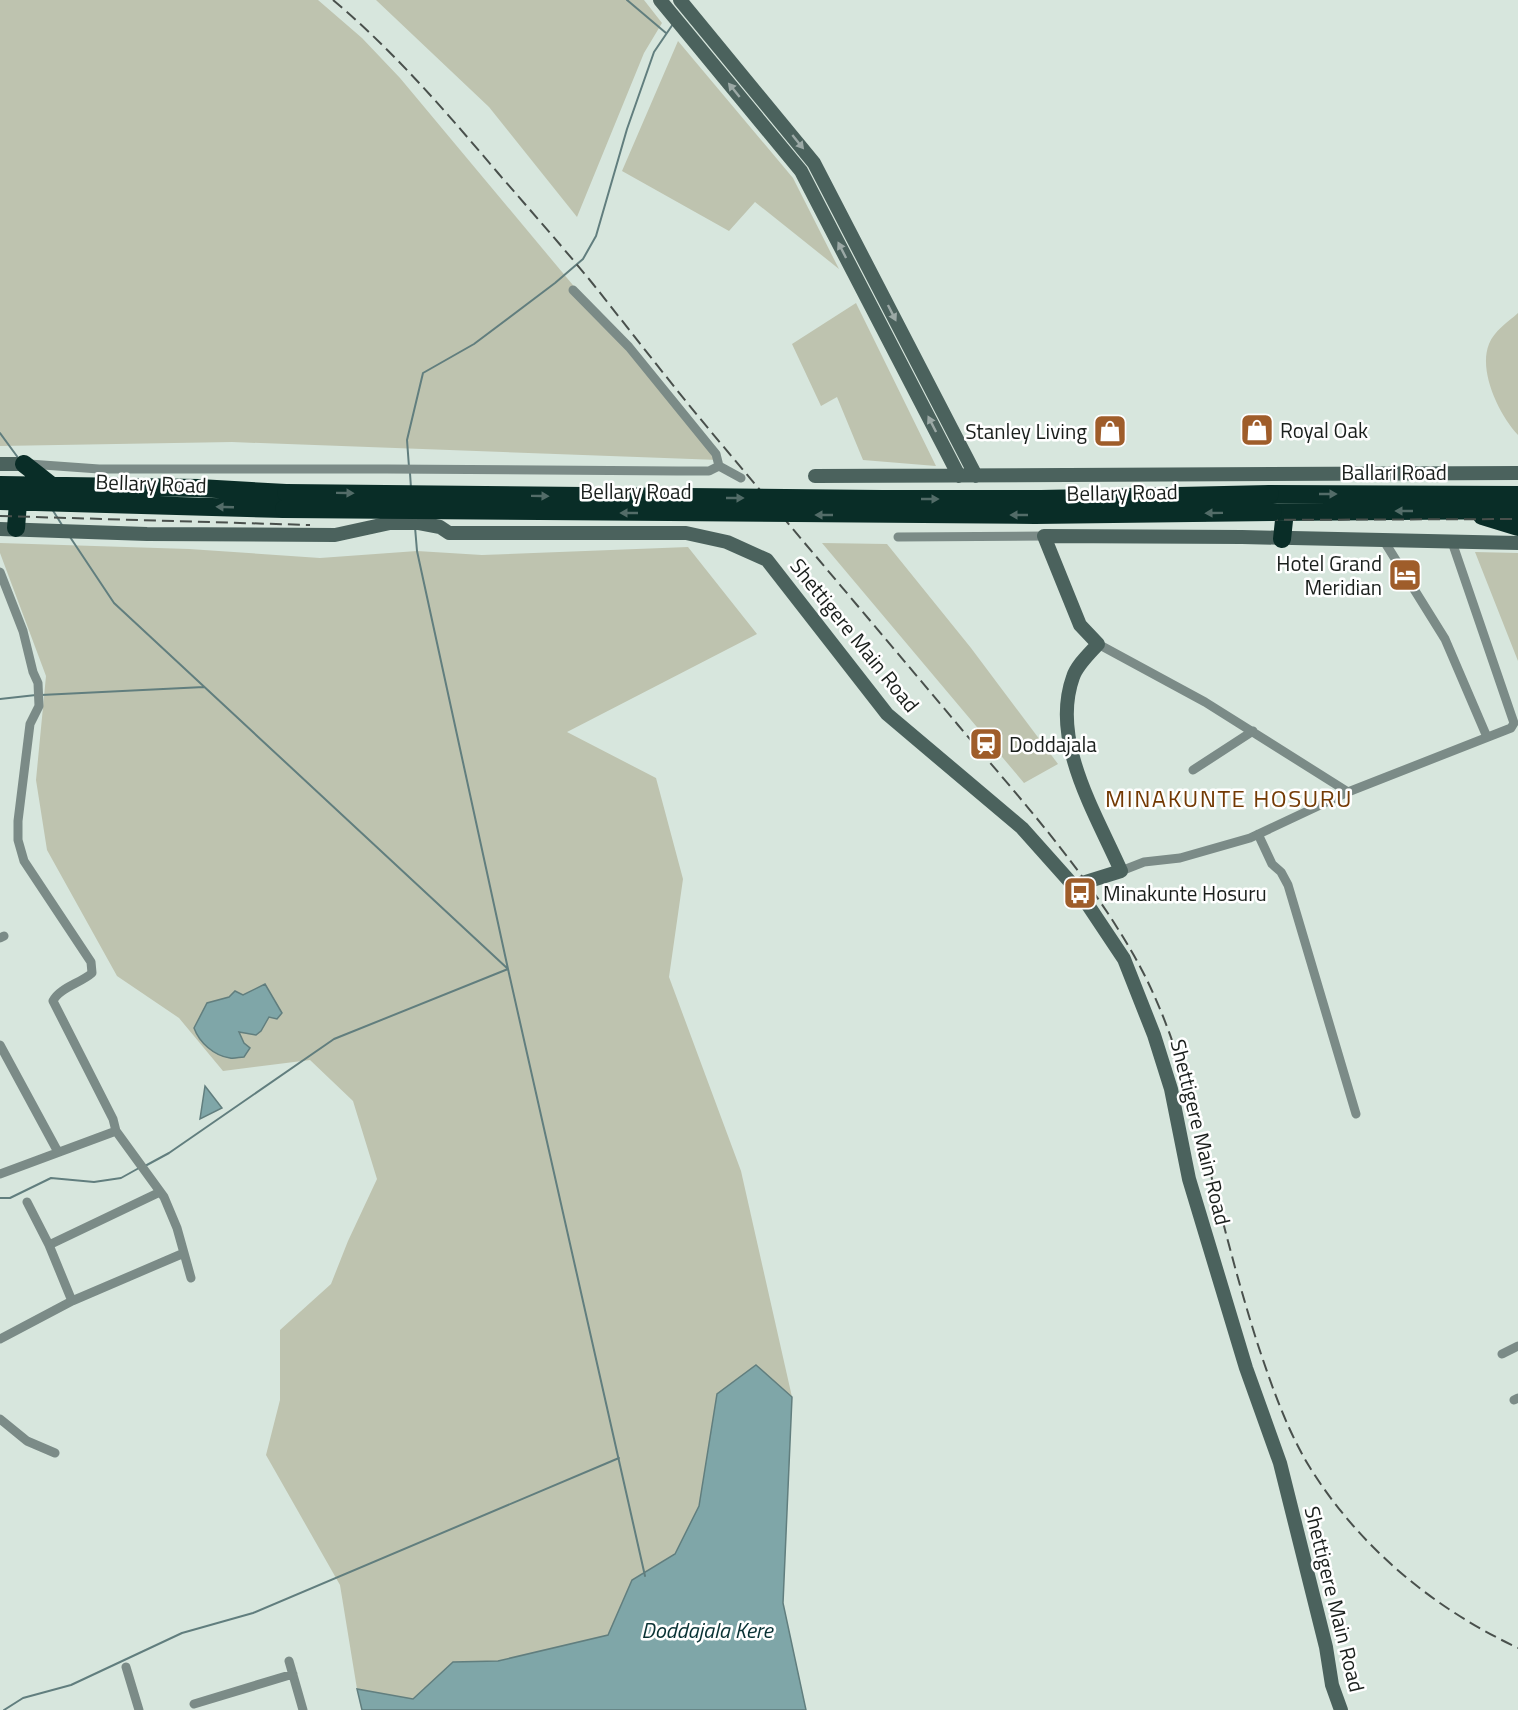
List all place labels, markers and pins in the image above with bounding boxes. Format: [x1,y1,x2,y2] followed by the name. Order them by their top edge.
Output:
[1239,412,1275,448] shop icon: Royal Oak
[1092,413,1128,449] shop icon: Stanley Living
[1280,414,1368,446] place label: Royal Oak
[965,415,1087,447] place label: Stanley Living
[1276,547,1382,603] place label: Hotel Grand Meridian
[1387,557,1423,593] hotel icon: Hotel Grand Meridian
[968,726,1004,762] station icon: Doddajala
[1009,728,1097,760] place label: Doddajala
[1062,875,1098,911] bus stop icon: Minakunte Hosuru
[1103,877,1267,909] place label: Minakunte Hosuru

